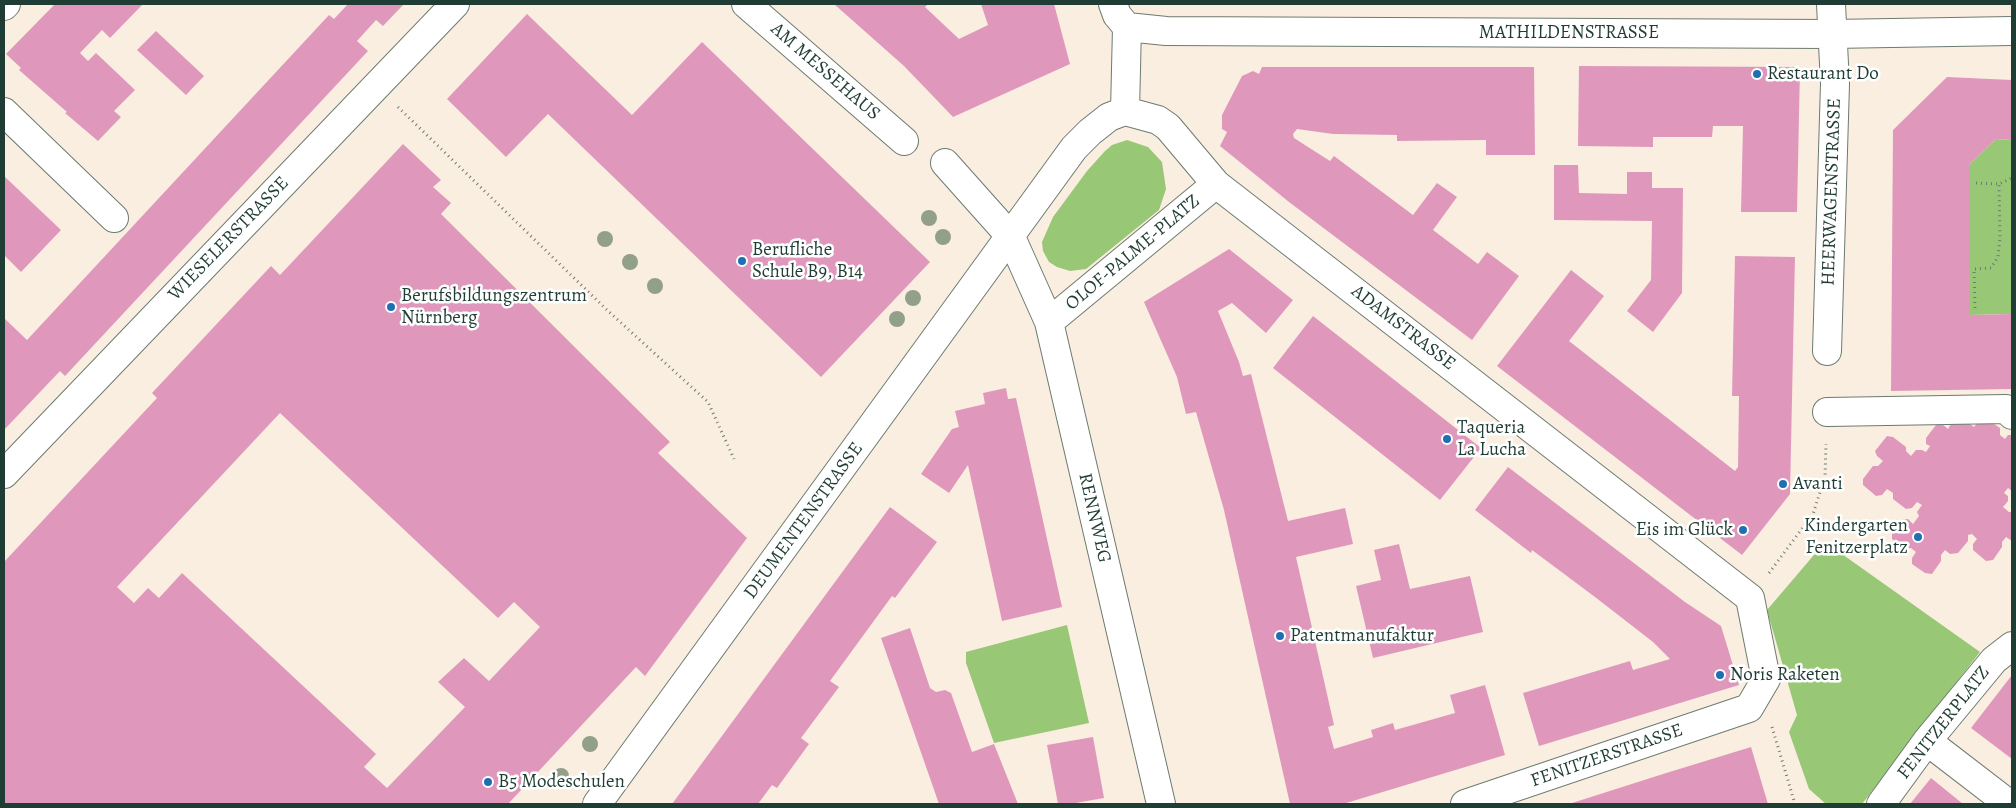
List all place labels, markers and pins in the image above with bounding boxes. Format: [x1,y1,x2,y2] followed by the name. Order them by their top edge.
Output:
[1767,63,1879,85] place label: Restaurant Do
[1751,68,1763,80] marker: Restaurant Do
[752,239,863,283] place label: Berufliche Schule B9, B14
[736,255,748,267] marker: Berufliche Schule B9, B14
[401,285,587,329] place label: Berufsbildungszentrum Nürnberg
[385,301,397,313] marker: Berufsbildungszentrum Nürnberg
[1457,417,1526,461] place label: Taqueria La Lucha
[1441,433,1453,445] marker: Taqueria La Lucha
[1793,473,1843,495] place label: Avanti
[1777,478,1789,490] marker: Avanti
[1804,515,1908,559] place label: Kindergarten Fenitzerplatz
[1636,519,1733,541] place label: Eis im Glück
[1737,524,1749,536] marker: Eis im Glück
[1912,531,1924,543] marker: Kindergarten Fenitzerplatz
[1290,625,1434,647] place label: Patentmanufaktur
[1274,630,1286,642] marker: Patentmanufaktur
[1730,664,1840,686] place label: Noris Raketen
[1714,669,1726,681] marker: Noris Raketen
[498,771,625,793] place label: B5 Modeschulen
[482,776,494,788] marker: B5 Modeschulen

